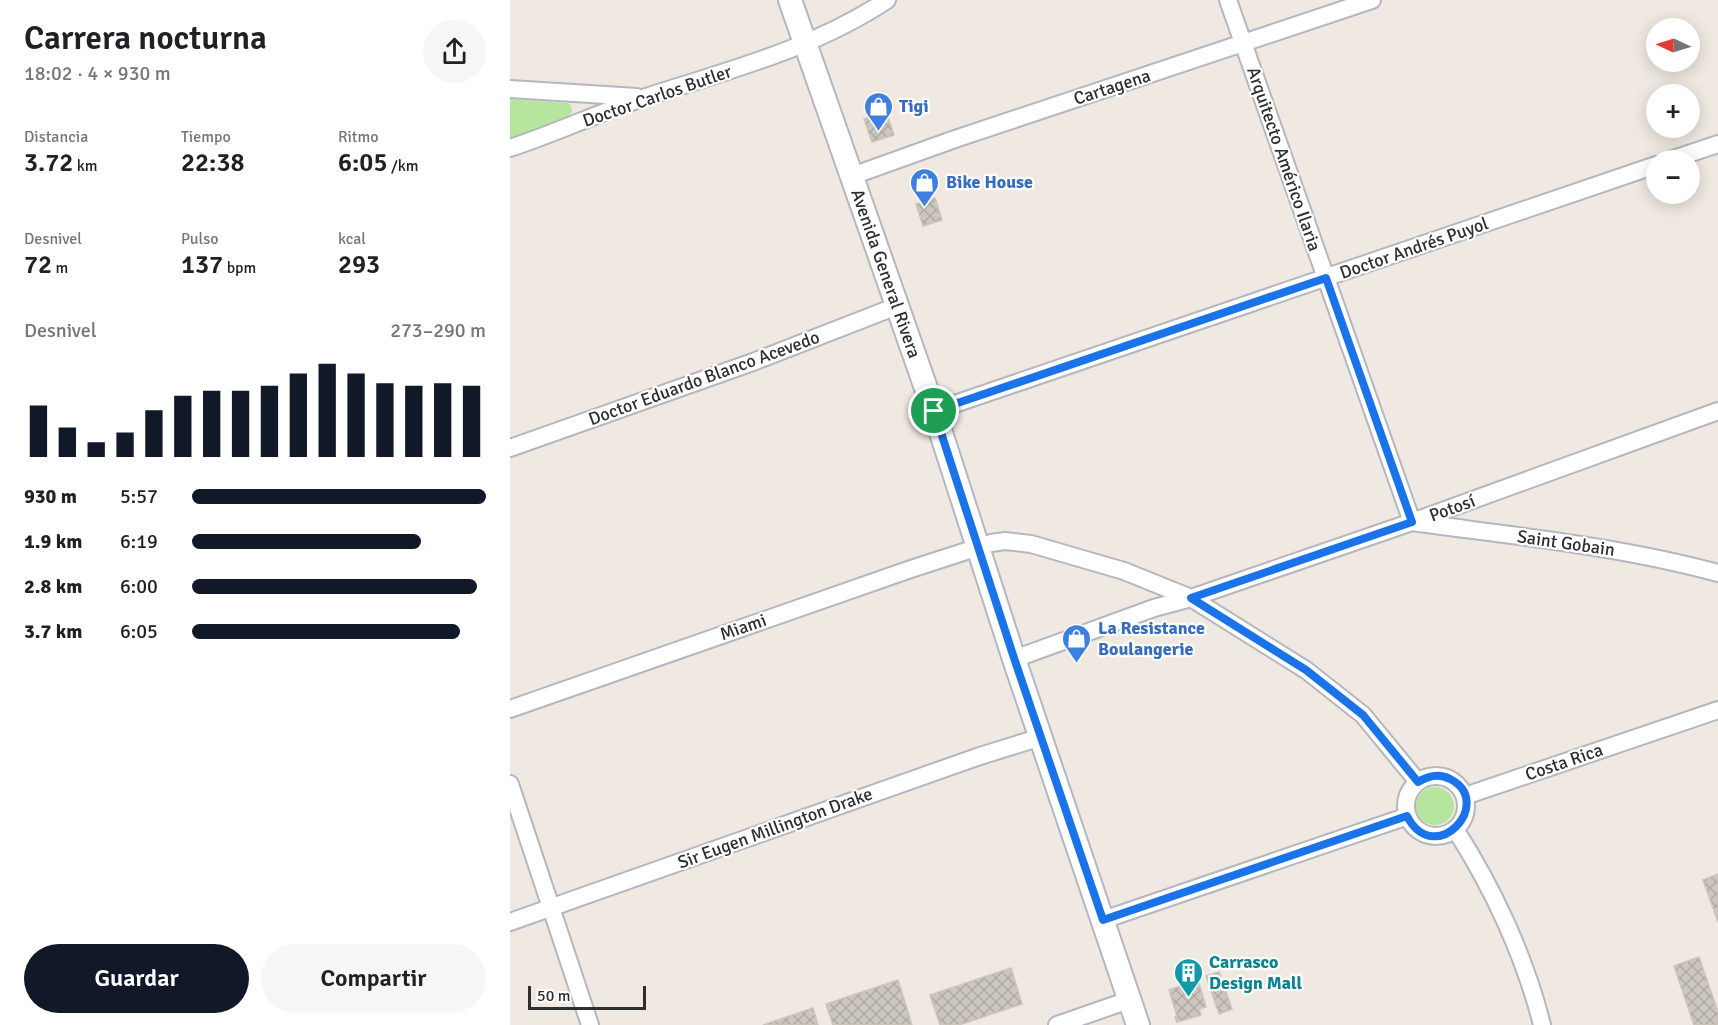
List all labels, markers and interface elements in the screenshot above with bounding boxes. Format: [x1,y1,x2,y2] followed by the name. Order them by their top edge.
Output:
[24,18,267,59] text: Carrera nocturna
[1646,18,1700,72] north arrow
[1646,18,1700,204] map controls
[423,20,486,83] button: share
[580,60,735,132] street label: Doctor Carlos Butler
[24,61,171,86] text: 18:02 · 4 × 930 m
[1071,64,1153,110] street label: Cartagena
[1242,64,1326,254] street label: Arquitecto Américo Ilaria
[1646,84,1700,138] button: +
[862,90,894,132] shop icon: Tigi
[899,95,929,117] place label: Tigi
[24,127,88,147] text: Distancia
[181,127,231,147] text: Tiempo
[338,127,379,147] text: Ritmo
[24,147,73,179] text: 3.72
[181,147,245,179] text: 22:38
[338,147,387,179] text: 6:05
[1646,150,1700,204] button: −
[73,156,98,176] text: km
[387,156,419,176] text: /km
[909,166,941,208] shop icon: Bike House
[946,171,1033,193] place label: Bike House
[846,186,926,361] street label: Avenida General Rivera
[1337,212,1491,284] street label: Doctor Andrés Puyol
[24,229,82,249] text: Desnivel
[181,229,219,249] text: Pulso
[338,229,366,249] text: kcal
[24,249,52,281] text: 72
[181,249,223,281] text: 137
[338,249,380,281] text: 293
[52,258,68,278] text: m
[223,258,256,278] text: bpm
[24,318,97,343] text: Desnivel
[390,318,486,343] text: 273–290 m
[586,326,822,430] street label: Doctor Eduardo Blanco Acevedo
[908,385,959,436] pin
[917,394,950,427] icon: arrive
[24,484,77,509] text: 930 m
[120,484,158,509] text: 5:57
[1426,490,1478,526] street label: Potosí
[1516,525,1616,561] street label: Saint Gobain
[24,529,82,554] text: 1.9 km
[120,529,158,554] text: 6:19
[24,574,82,599] text: 2.8 km
[120,574,158,599] text: 6:00
[717,609,769,645] street label: Miami
[1098,617,1205,660] place label: La Resistance Boulangerie
[24,619,82,644] text: 3.7 km
[120,619,158,644] text: 6:05
[1061,622,1093,664] shop icon: La Resistance Boulangerie
[1522,738,1606,786] street label: Costa Rica
[675,782,875,874] street label: Sir Eugen Millington Drake
[24,944,249,1013] button: Guardar
[261,944,486,1013] button: Compartir
[1209,951,1303,994] place label: Carrasco Design Mall
[1172,956,1204,998] building icon: Carrasco Design Mall
[528,983,646,1010] scale bar
[537,986,571,1006] text: 50 m

